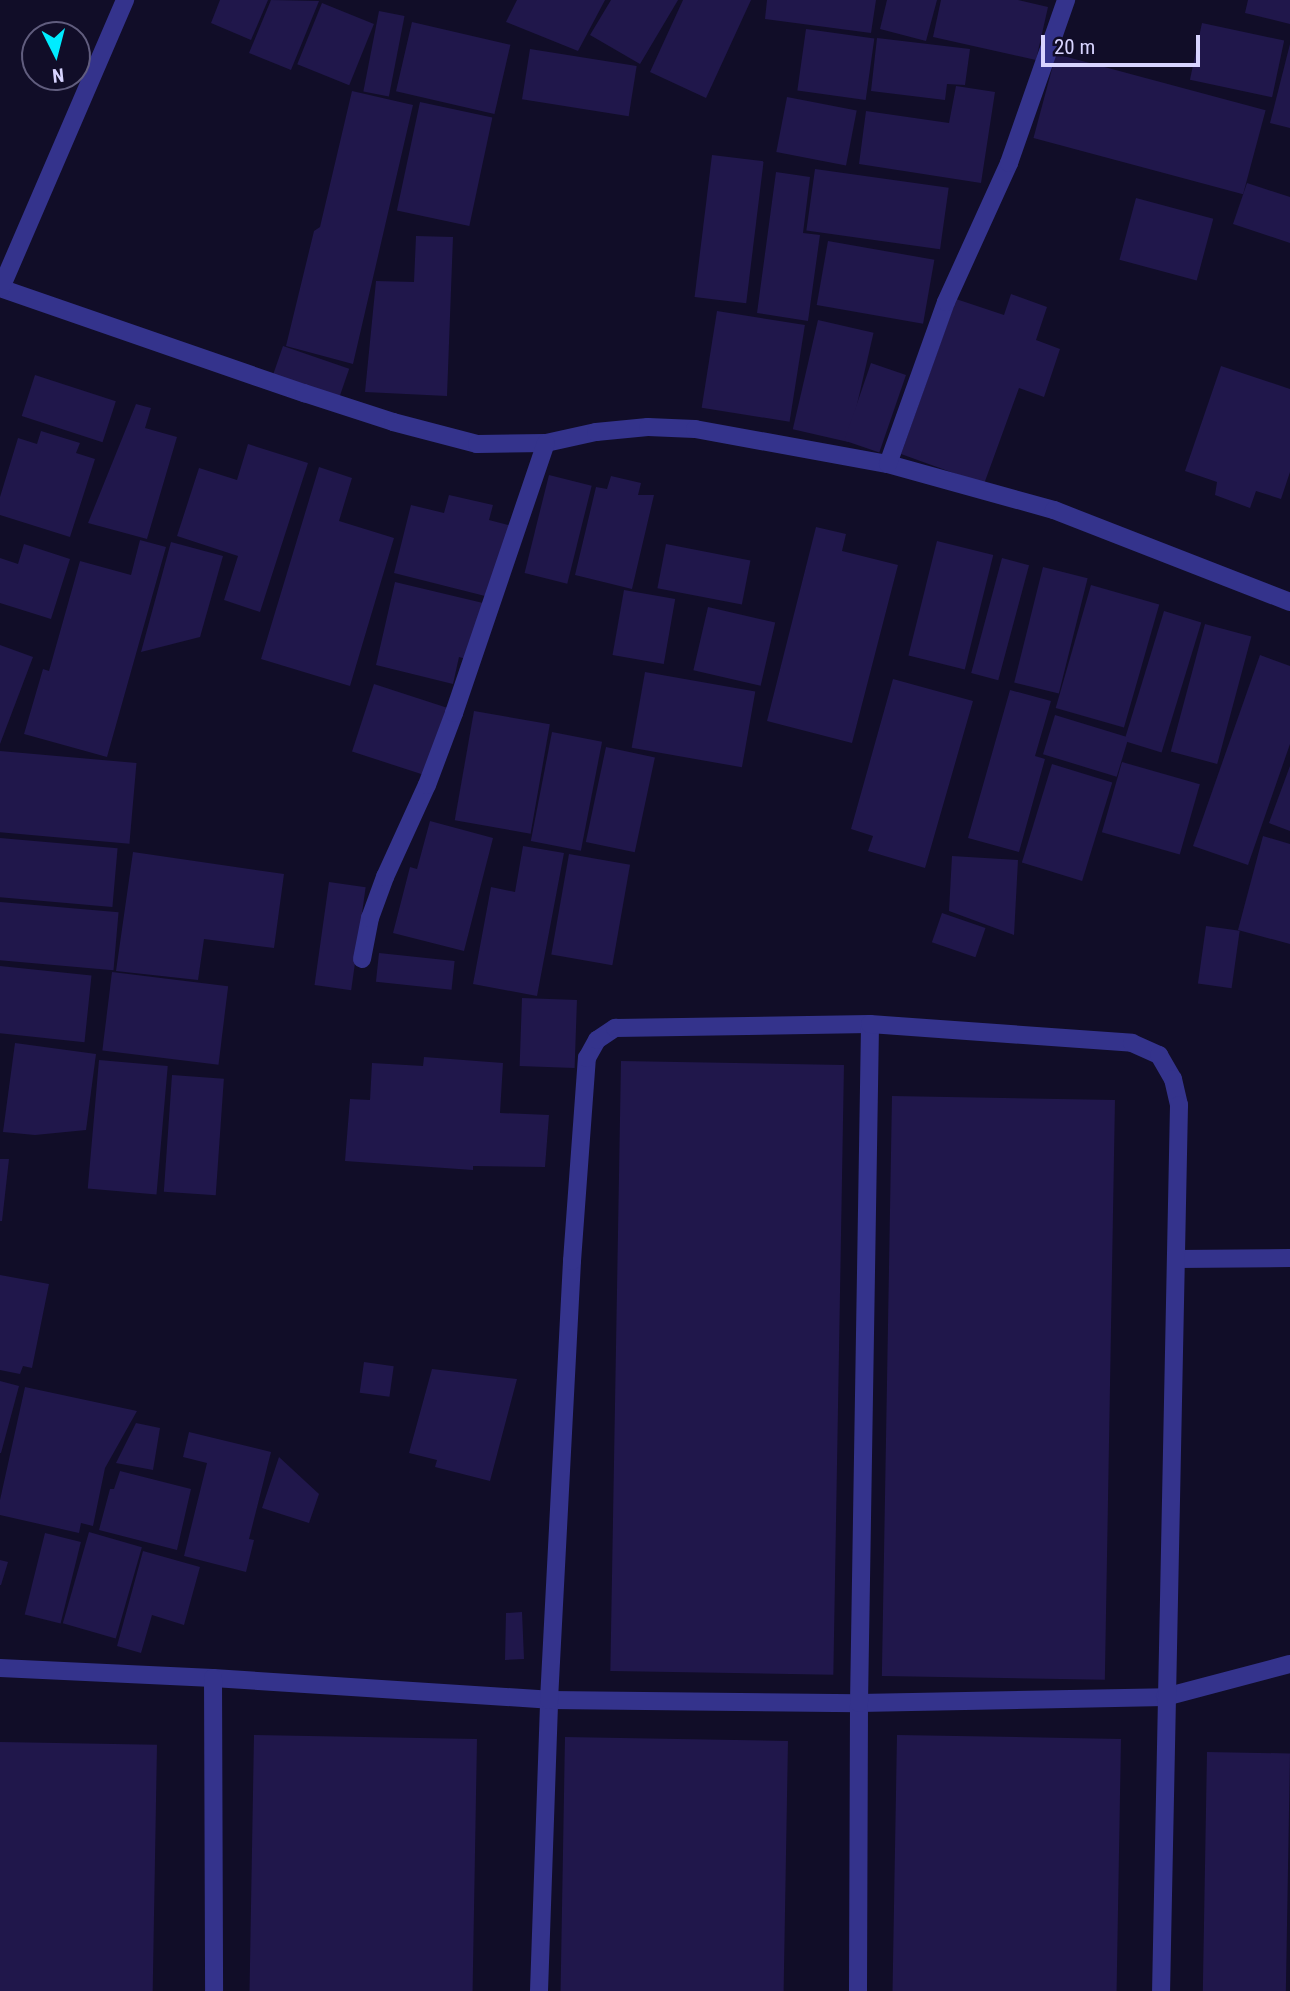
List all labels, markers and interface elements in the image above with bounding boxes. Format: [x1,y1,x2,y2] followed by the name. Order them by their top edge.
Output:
[21,21,91,91] north arrow
[1045,21,1204,65] scale bar
[1054,35,1095,59] text: 20 m
[51,63,65,87] text: N

